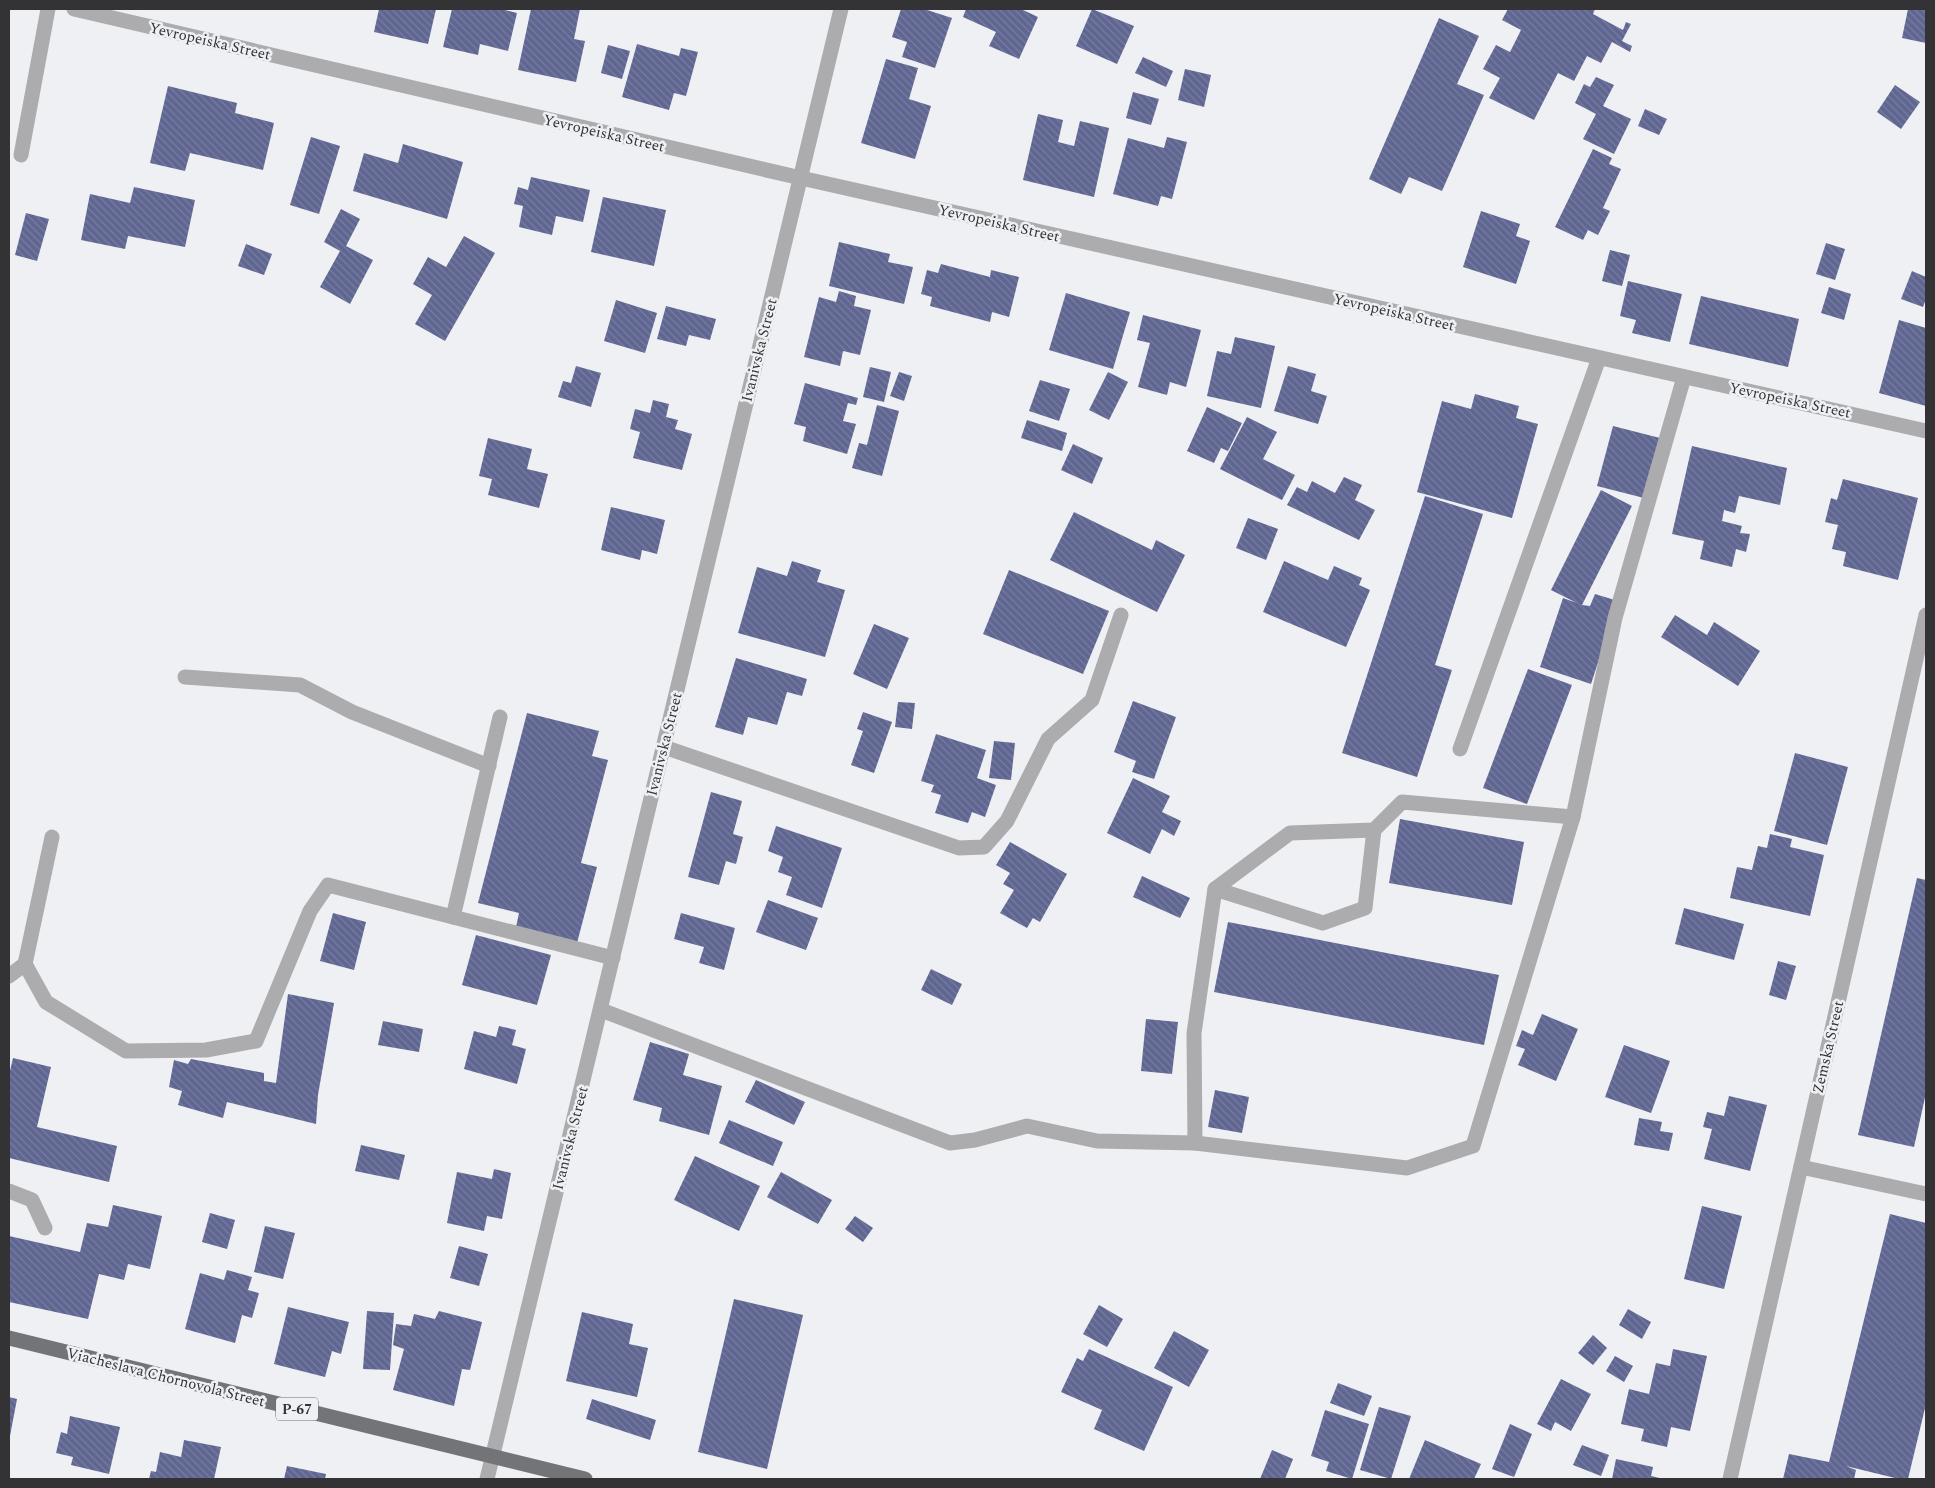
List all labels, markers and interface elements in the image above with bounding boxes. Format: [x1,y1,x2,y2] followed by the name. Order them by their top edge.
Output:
[147,16,273,67] street label: Yevropeiska Street
[541,108,667,159] street label: Yevropeiska Street
[936,198,1062,249] street label: Yevropeiska Street
[1331,287,1457,338] street label: Yevropeiska Street
[736,296,783,404] street label: Ivanivska Street
[1727,376,1853,425] street label: Yevropeiska Street
[641,690,688,798] street label: Ivanivska Street
[1807,998,1850,1096] street label: Zemska Street
[547,1084,594,1192] street label: Ivanivska Street
[64,1342,267,1413] street label: Viacheslava Chornovola Street
[276,1398,318,1420] road number: Р-67

